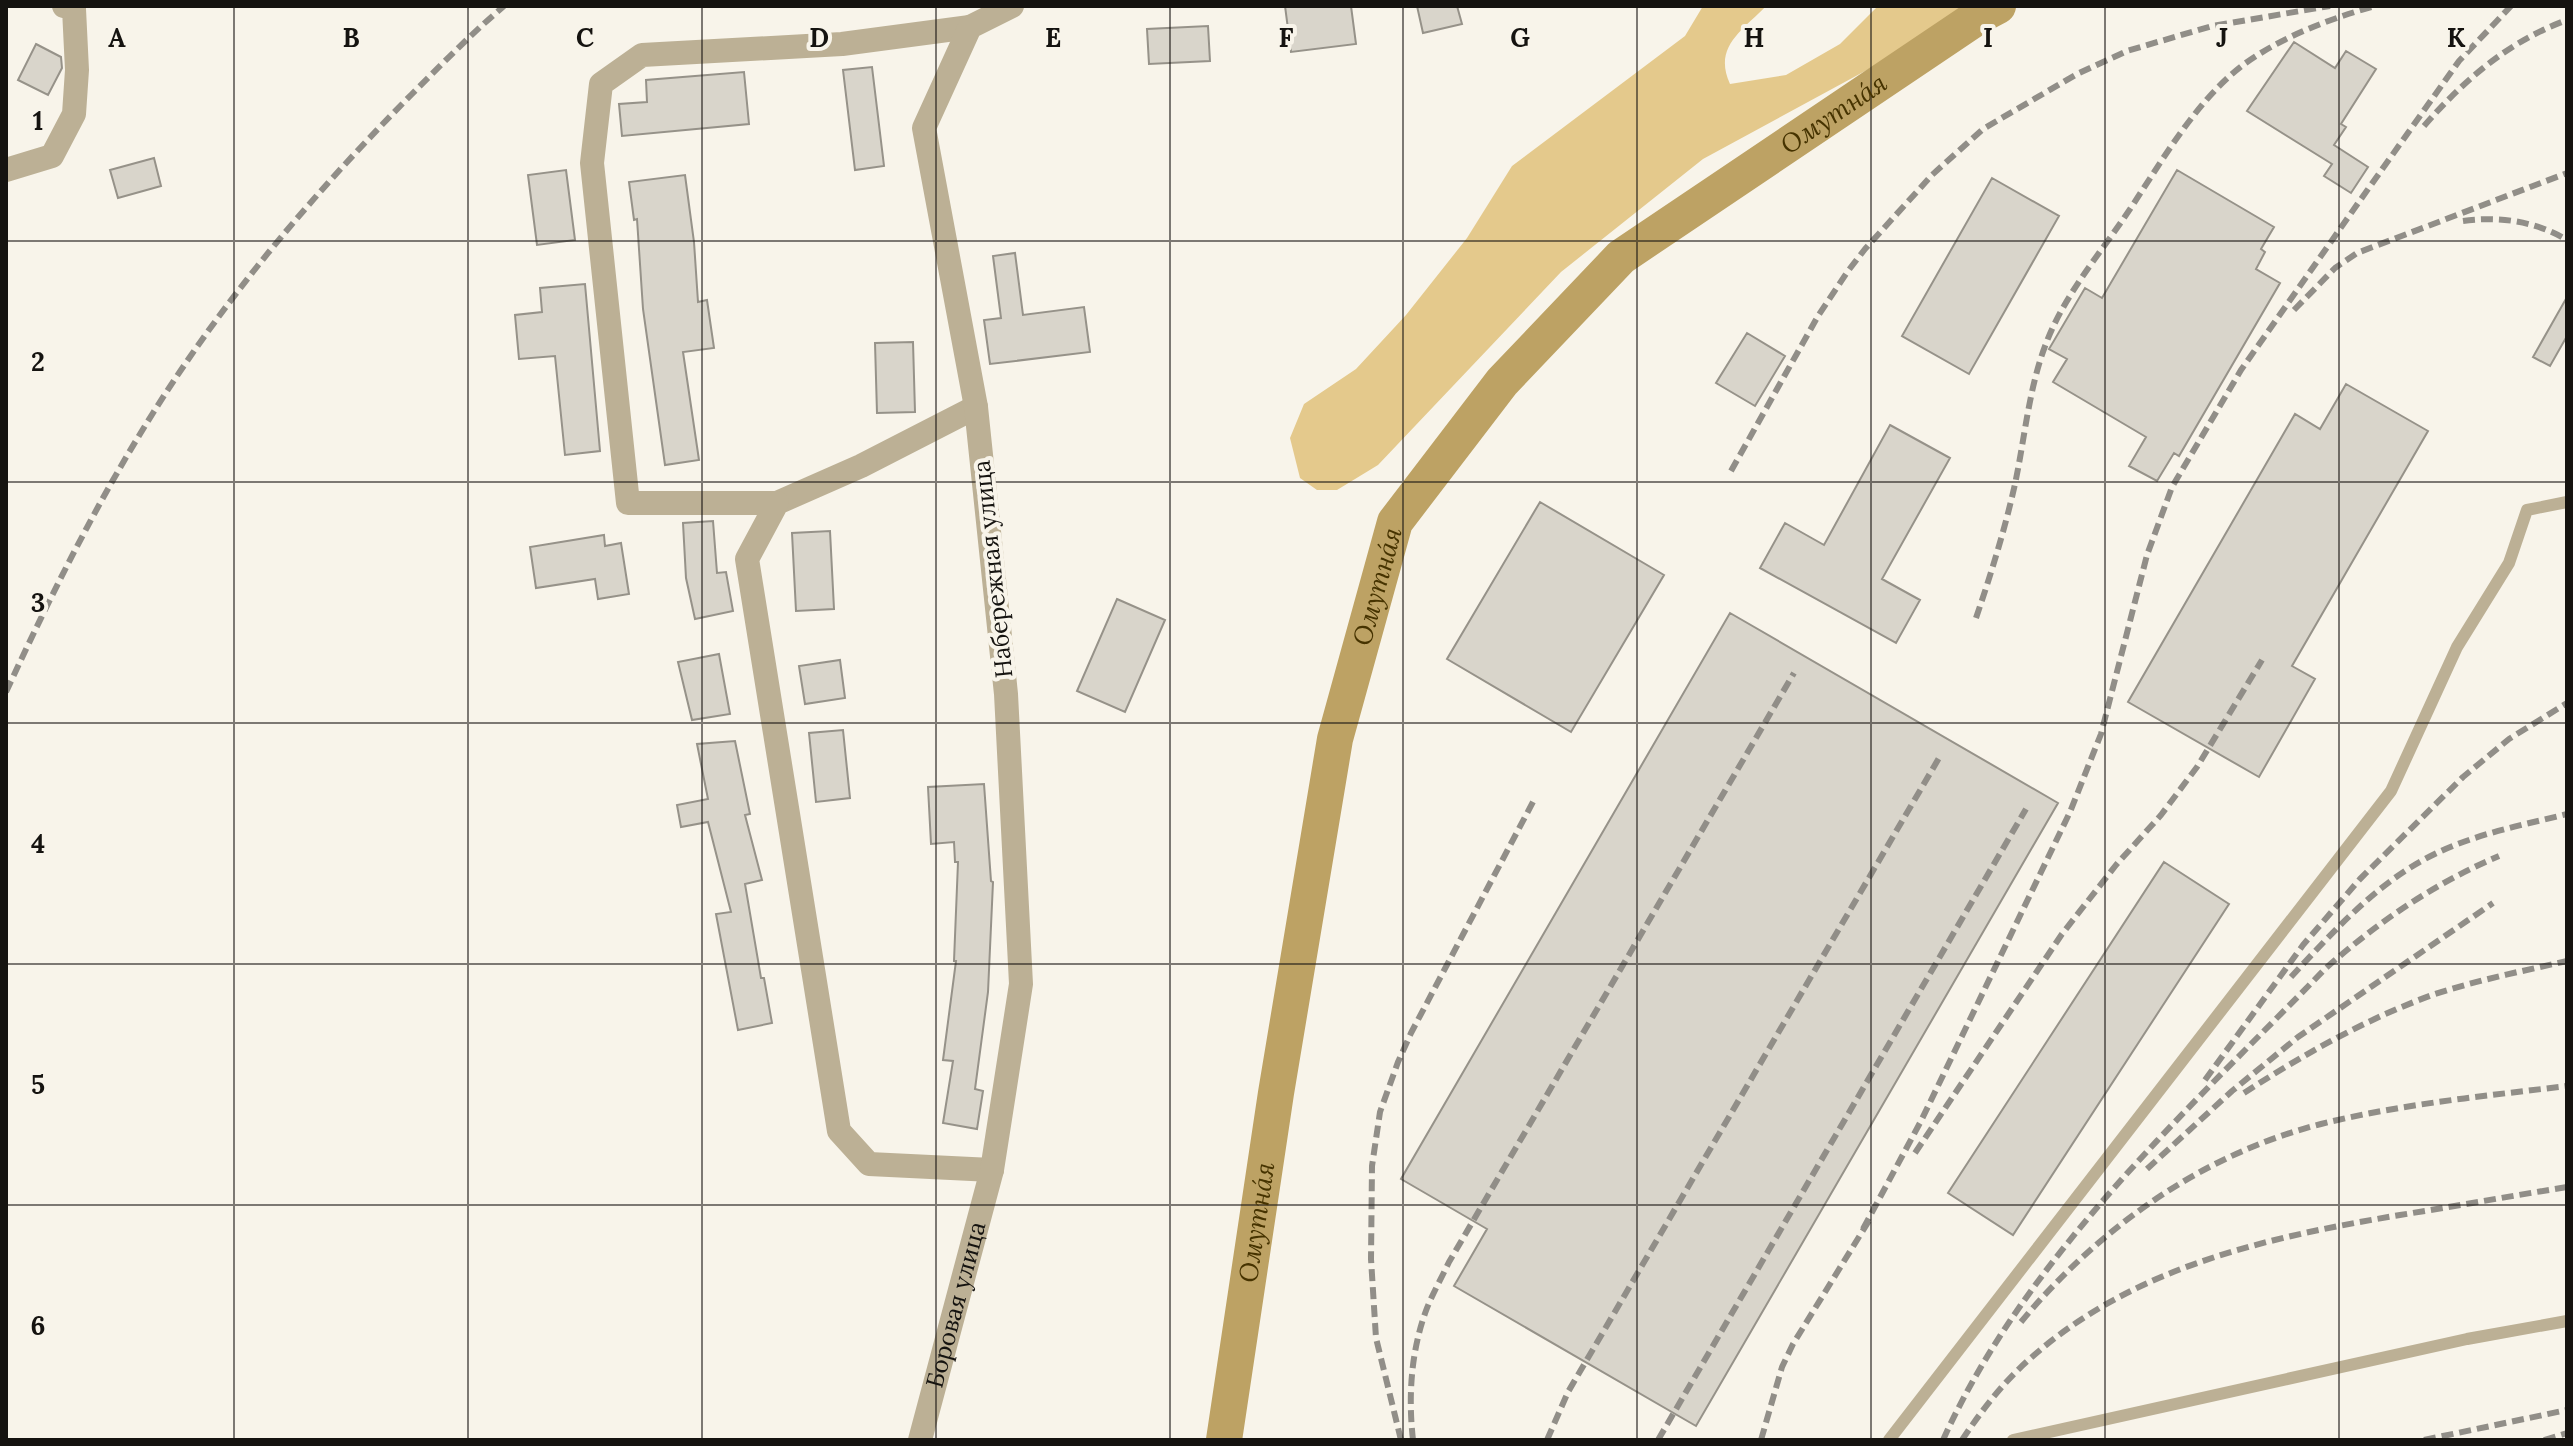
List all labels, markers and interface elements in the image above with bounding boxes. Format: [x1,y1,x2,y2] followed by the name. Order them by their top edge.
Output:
[108,21,126,54] text: A
[342,21,360,54] text: B
[576,21,594,54] text: C
[809,21,829,54] text: D
[1045,21,1061,54] text: E
[1279,21,1294,54] text: F
[1510,21,1530,54] text: G
[1744,21,1764,54] text: H
[1983,21,1993,54] text: I
[2216,21,2228,54] text: J
[2447,21,2466,54] text: K
[1774,66,1893,161] water label: Омутна́я
[33,104,43,137] text: 1
[31,345,45,378] text: 2
[966,459,1019,679] street label: Набережная улица
[1345,523,1409,649] water label: Омутна́я
[31,586,45,619] text: 3
[31,827,45,860] text: 4
[31,1068,45,1101] text: 5
[1231,1160,1281,1285] water label: Омутна́я
[919,1218,993,1391] street label: Боровая улица
[31,1309,45,1342] text: 6

